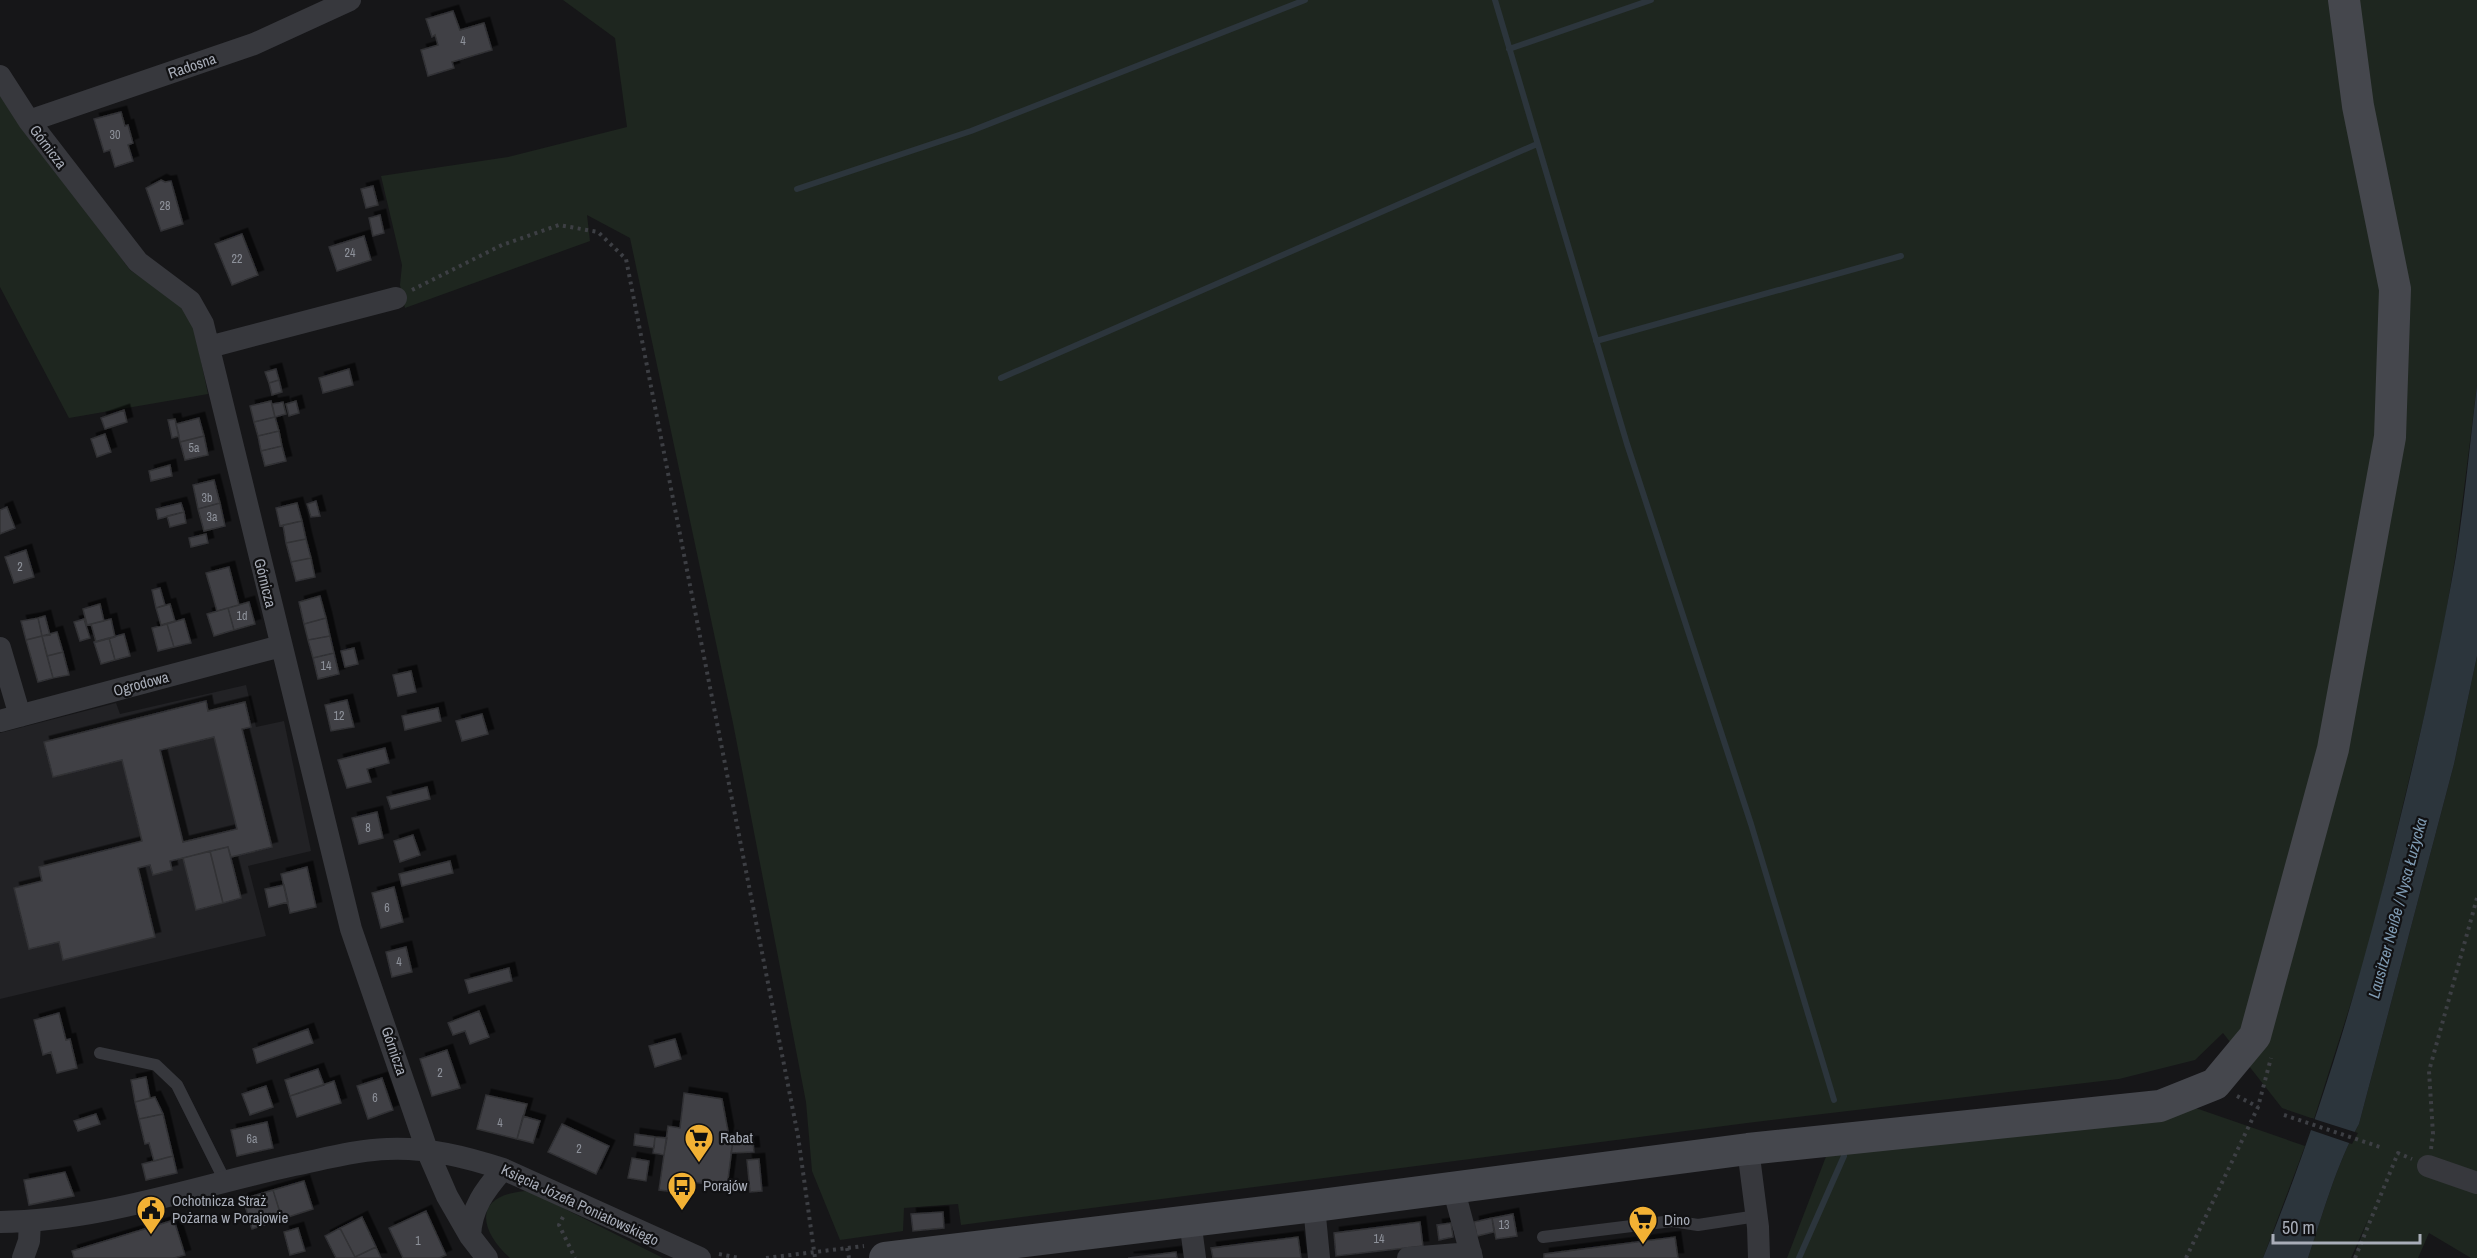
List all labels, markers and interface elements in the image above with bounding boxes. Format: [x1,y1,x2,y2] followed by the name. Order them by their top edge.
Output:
[460,33,466,49] house number: 4
[165,48,219,83] street label: Radosna
[25,120,72,173] street label: Górnicza
[110,127,120,143] house number: 30
[160,198,170,214] house number: 28
[345,245,356,261] house number: 24
[232,251,242,267] house number: 22
[189,440,200,456] house number: 5a
[202,490,212,506] house number: 3b
[207,509,218,525] house number: 3a
[249,556,282,610] street label: Górnicza
[17,559,23,575] house number: 2
[237,608,247,624] house number: 1d
[321,658,332,674] house number: 14
[111,666,171,701] street label: Ogrodowa
[334,708,344,724] house number: 12
[2362,815,2432,1001] water label: Lausitzer Neiße / Nysa Łużycka
[365,820,371,836] house number: 8
[384,900,390,916] house number: 6
[396,954,402,970] house number: 4
[376,1024,413,1078] street label: Górnicza
[437,1065,443,1081] house number: 2
[372,1090,378,1106] house number: 6
[497,1115,503,1131] house number: 4
[683,1122,715,1164] supermarket icon: Rabat
[720,1127,753,1148] place label: Rabat
[247,1131,258,1147] house number: 6a
[576,1141,582,1157] house number: 2
[498,1159,663,1250] street label: Księcia Józefa Poniatowskiego
[666,1170,698,1212] bus stop icon: Porajów
[703,1175,748,1196] place label: Porajów
[172,1190,288,1228] place label: Ochotnicza Straż Pożarna w Porajowie
[135,1194,167,1236] public building icon: Ochotnicza Straż Pożarna w Porajowie
[1627,1204,1659,1246] supermarket icon: Dino
[2273,1207,2420,1245] scale bar
[1664,1209,1690,1230] place label: Dino
[2282,1215,2315,1240] text: 50 m
[1499,1217,1509,1233] house number: 13
[1374,1231,1385,1247] house number: 14
[415,1233,421,1249] house number: 1

